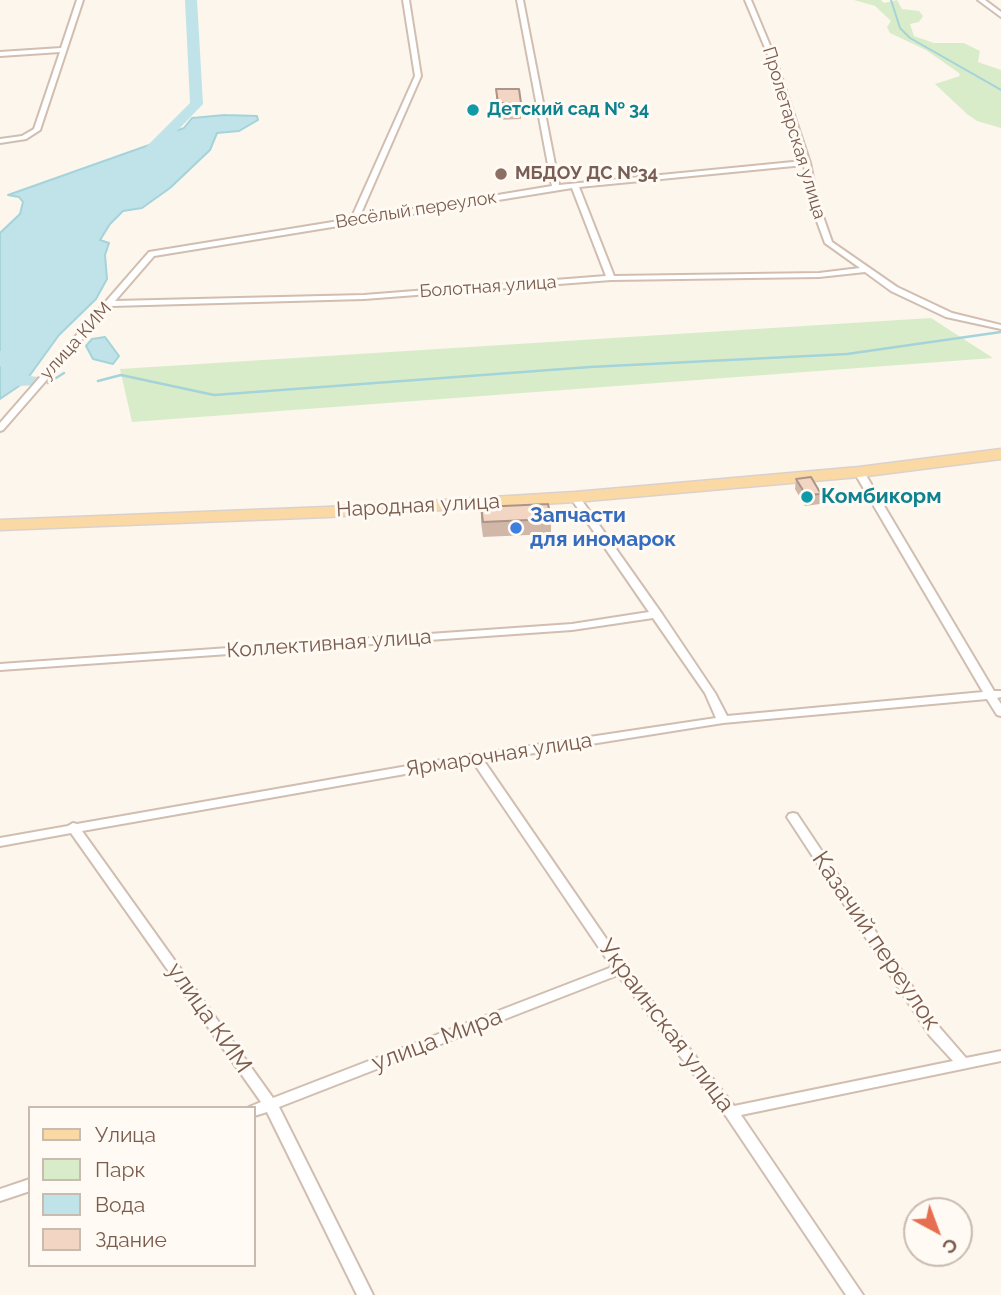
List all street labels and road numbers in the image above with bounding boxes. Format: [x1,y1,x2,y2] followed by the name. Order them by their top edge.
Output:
[758,44,830,222] street label: Пролетарская улица
[334,187,498,233] street label: Весёлый переулок
[419,271,557,303] street label: Болотная улица
[36,298,116,384] street label: улица КИМ
[336,489,500,523] street label: Народная улица
[226,624,432,664] street label: Коллективная улица
[404,728,594,782] street label: Ярмарочная улица
[806,846,946,1036] street label: Казачий переулок
[592,934,740,1118] street label: Украинская улица
[160,957,258,1079] street label: улица КИМ
[368,1002,506,1078] street label: улица Мира

